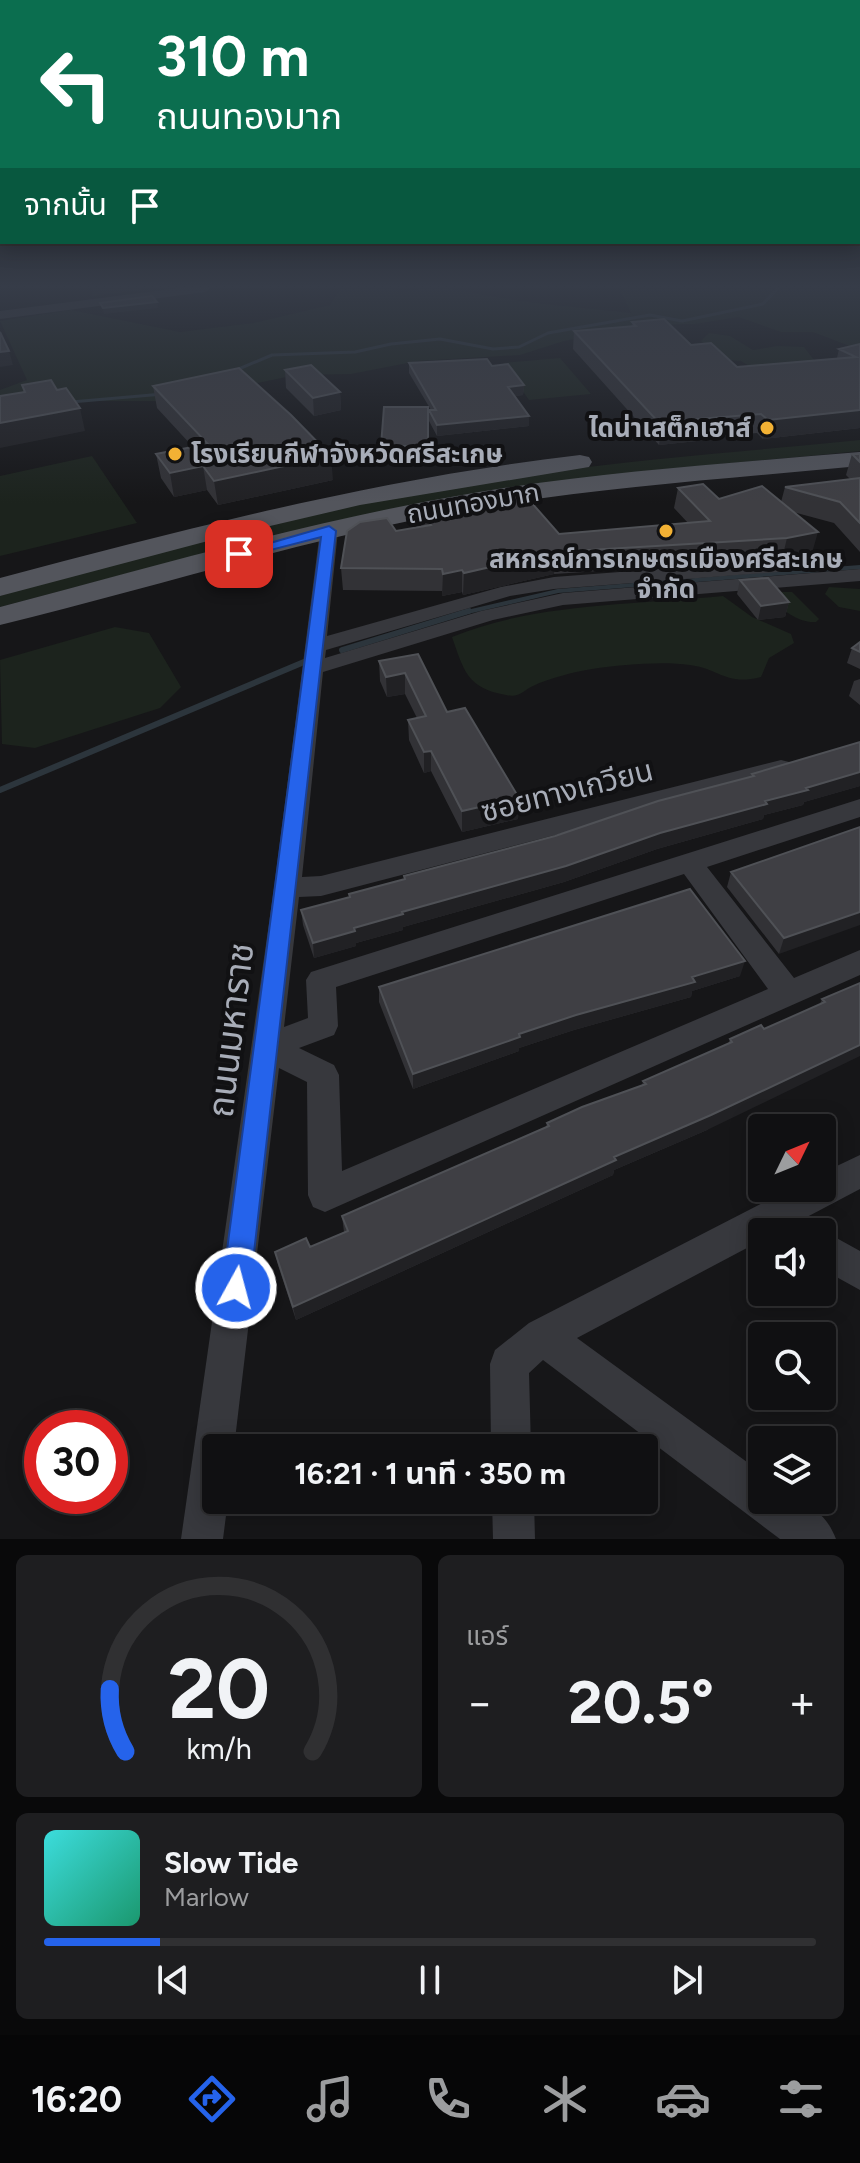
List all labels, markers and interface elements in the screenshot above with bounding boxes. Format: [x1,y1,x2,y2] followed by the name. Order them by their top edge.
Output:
[156,23,309,90] text: 310 m
[24,32,128,136] icon: left
[156,95,342,138] text: ถนนทองมาก
[123,184,167,228] icon: arrive
[24,186,107,223] text: จากนั้น
[589,412,751,444] place label: ไดน่าเสต็กเฮาส์
[758,419,776,437] marker: ไดน่าเสต็กเฮาส์
[191,438,503,470] place label: โรงเรียนกีฬาจังหวัดศรีสะเกษ
[166,445,184,463] marker: โรงเรียนกีฬาจังหวัดศรีสะเกษ
[404,476,542,530] street label: ถนนทองมาก
[205,520,273,588] pin
[657,522,675,540] marker: สหกรณ์การเกษตรเมืองศรีสะเกษ จำกัด
[217,532,261,576] icon: arrive
[489,543,843,605] place label: สหกรณ์การเกษตรเมืองศรีสะเกษ จำกัด
[477,751,657,830] street label: ซอยทางเกวียน
[198,940,263,1120] street label: ถนนมหาราช
[748,1114,836,1202] north arrow
[748,1114,836,1514] map controls
[748,1218,836,1306] button: sound
[194,1246,278,1330] position arrow
[748,1322,836,1410] button: search
[24,1410,128,1514] speed limit sign: 30
[748,1426,836,1514] button: layers
[294,1455,566,1492] text: 16:21 · 1 นาที · 350 m
[466,1620,508,1652] text: แอร์
[168,1639,270,1739] text: 20
[568,1666,714,1738] text: 20.5°
[466,1676,493,1729] text: −
[789,1676,816,1729] text: +
[186,1732,252,1766] text: km/h
[164,1844,298,1881] text: Slow Tide
[164,1881,249,1913] text: Marlow
[151,1958,195,2002] icon: previous
[408,1958,452,2002] icon: pause
[665,1958,709,2002] icon: next
[184,2071,240,2127] icon: directions
[302,2071,358,2127] icon: music
[420,2071,476,2127] icon: phone
[537,2071,593,2127] icon: climate
[655,2071,711,2127] icon: car
[773,2071,829,2127] icon: filters
[31,2078,122,2121] text: 16:20

